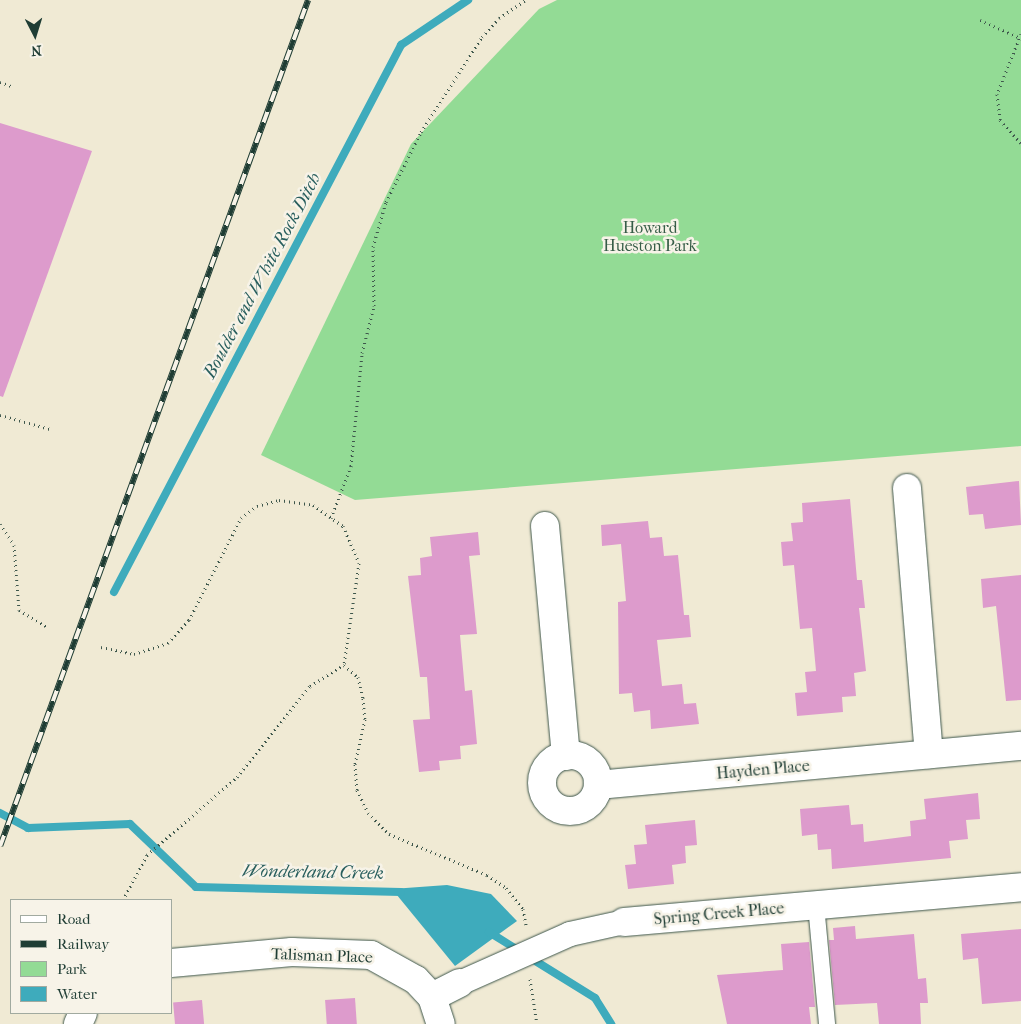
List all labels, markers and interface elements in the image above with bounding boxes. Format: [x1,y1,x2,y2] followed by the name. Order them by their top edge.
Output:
[10,10,60,60] north arrow
[30,42,42,59] text: N
[200,170,326,382] water label: Boulder and White Rock Ditch
[603,218,697,256] park label: Howard Hueston Park
[716,756,810,784] street label: Hayden Place
[242,861,384,885] water label: Wonderland Creek
[10,899,172,1014] legend
[653,899,785,929] street label: Spring Creek Place
[57,910,90,928] text: Road
[57,935,109,953] text: Railway
[271,945,373,967] street label: Talisman Place
[57,960,87,978] text: Park
[57,985,97,1003] text: Water

